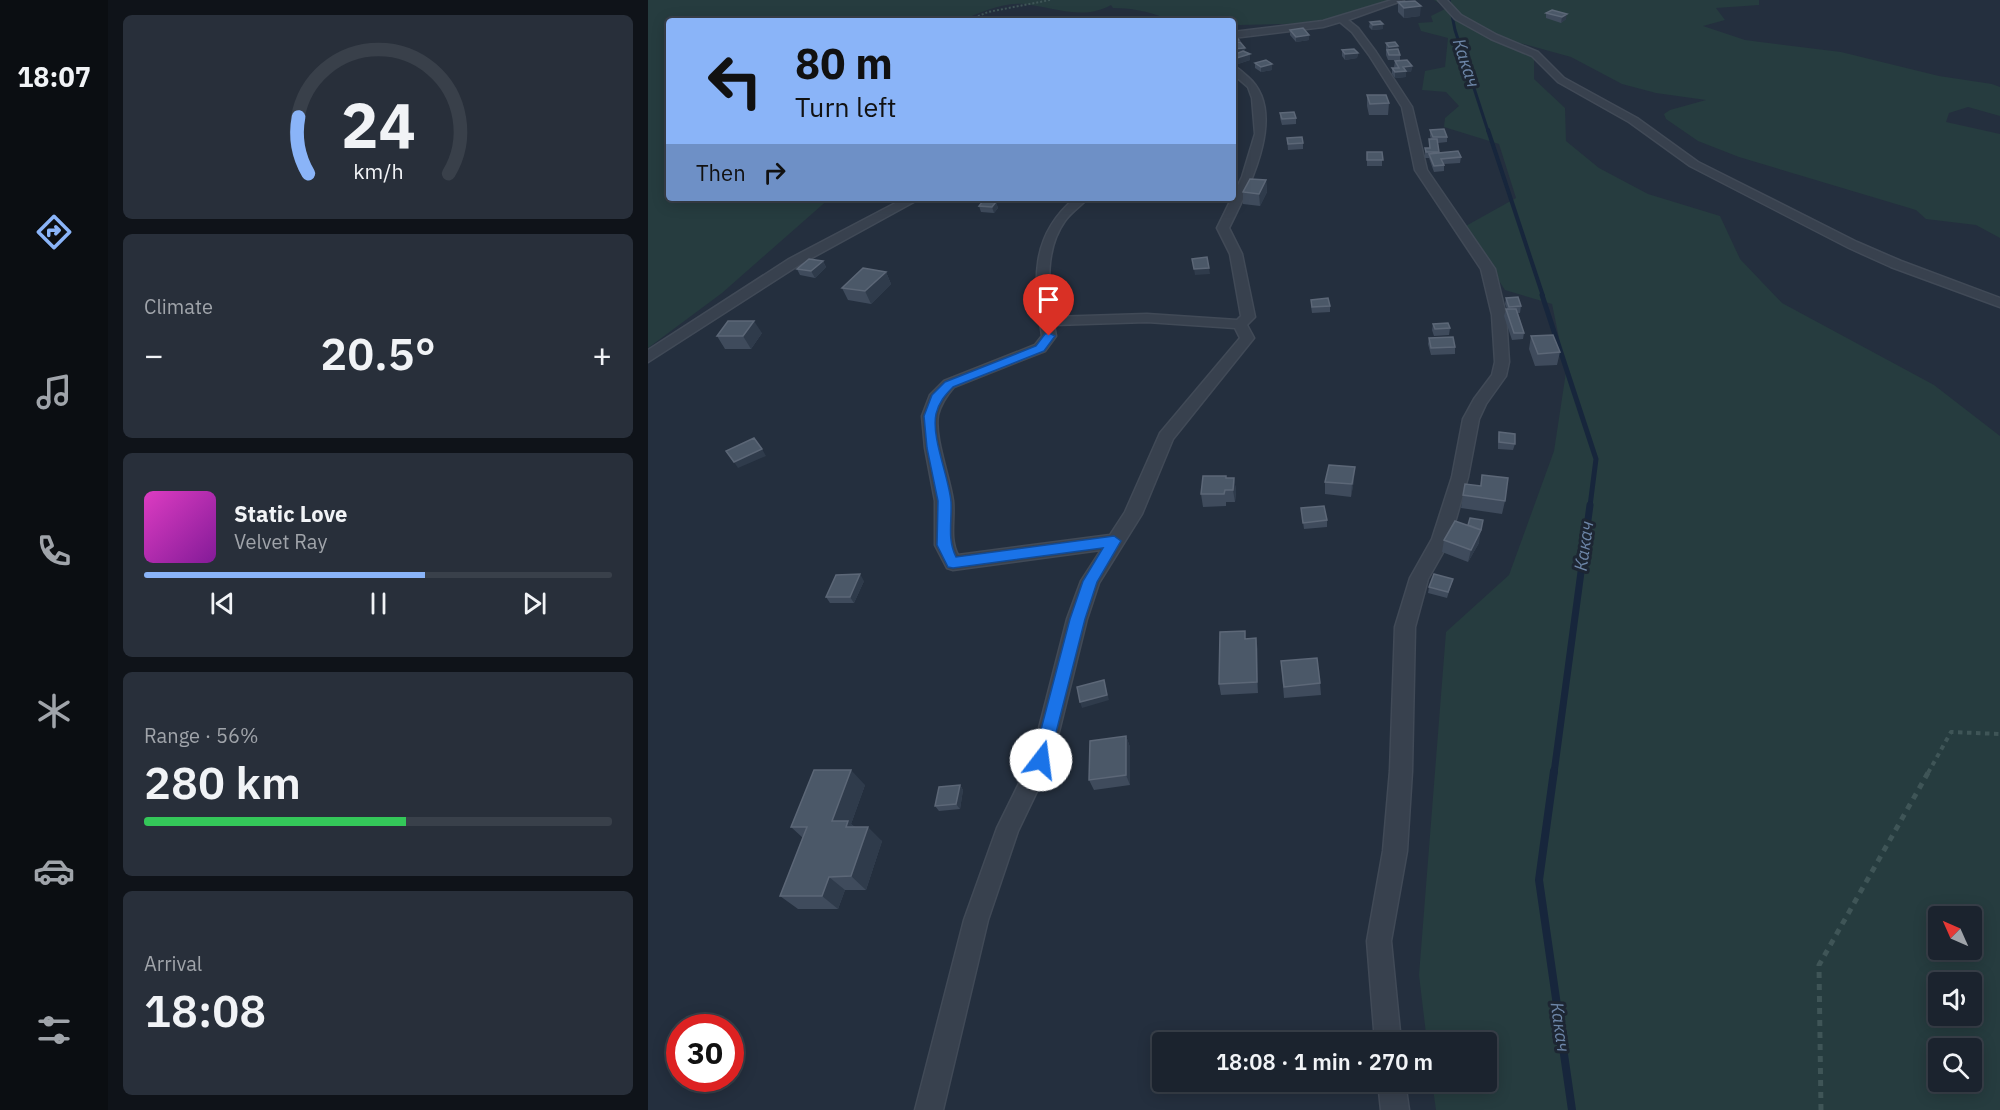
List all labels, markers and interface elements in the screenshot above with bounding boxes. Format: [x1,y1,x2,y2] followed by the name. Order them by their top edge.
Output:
[1448,35,1485,90] water label: Какач
[795,36,893,91] text: 80 m
[696,42,774,120] icon: left
[17,59,91,94] text: 18:07
[341,84,415,165] text: 24
[795,89,896,124] text: Turn left
[758,156,791,189] icon: right
[353,157,403,185] text: km/h
[696,158,746,187] text: Then
[33,211,75,253] icon: directions
[1023,274,1074,336] pin
[1032,283,1065,316] icon: arrive
[144,293,213,320] text: Climate
[320,324,436,382] text: 20.5°
[144,333,164,376] text: −
[592,333,612,376] text: +
[33,371,75,413] icon: music
[234,499,347,528] text: Static Love
[1569,519,1598,572] water label: Какач
[234,528,327,555] text: Velvet Ray
[33,530,75,572] icon: phone
[206,587,239,620] icon: previous
[362,587,395,620] icon: pause
[518,587,551,620] icon: next
[33,690,75,732] icon: climate
[144,722,259,749] text: Range · 56%
[1009,728,1073,792] position arrow
[144,753,301,811] text: 280 km
[33,850,75,892] icon: car
[1928,906,1982,960] north arrow
[1928,906,1982,1092] map controls
[144,950,202,977] text: Arrival
[1928,972,1982,1026] button: sound
[144,981,266,1039] text: 18:08
[1546,1000,1575,1053] water label: Какач
[33,1009,75,1051] icon: filters
[666,1014,744,1092] speed limit sign: 30
[1928,1038,1982,1092] button: search
[1216,1047,1433,1076] text: 18:08 · 1 min · 270 m

